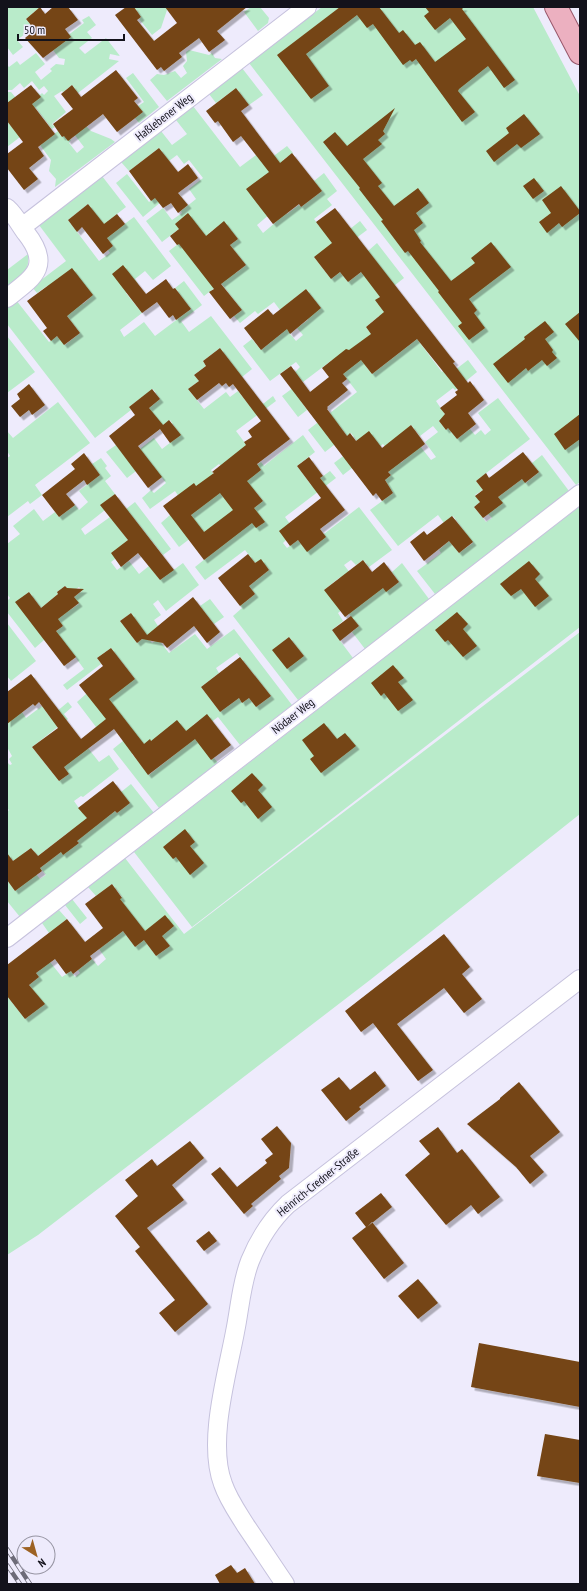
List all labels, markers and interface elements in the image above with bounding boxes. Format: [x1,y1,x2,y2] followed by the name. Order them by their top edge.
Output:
[18,16,124,42] scale bar
[24,22,45,37] text: 50 m
[132,90,195,144] street label: Haßlebener Weg
[268,694,317,737] street label: Nödaer Weg
[274,1144,362,1219] street label: Heinrich-Credner-Straße
[16,1535,56,1575] north arrow
[35,1556,49,1570] text: N

